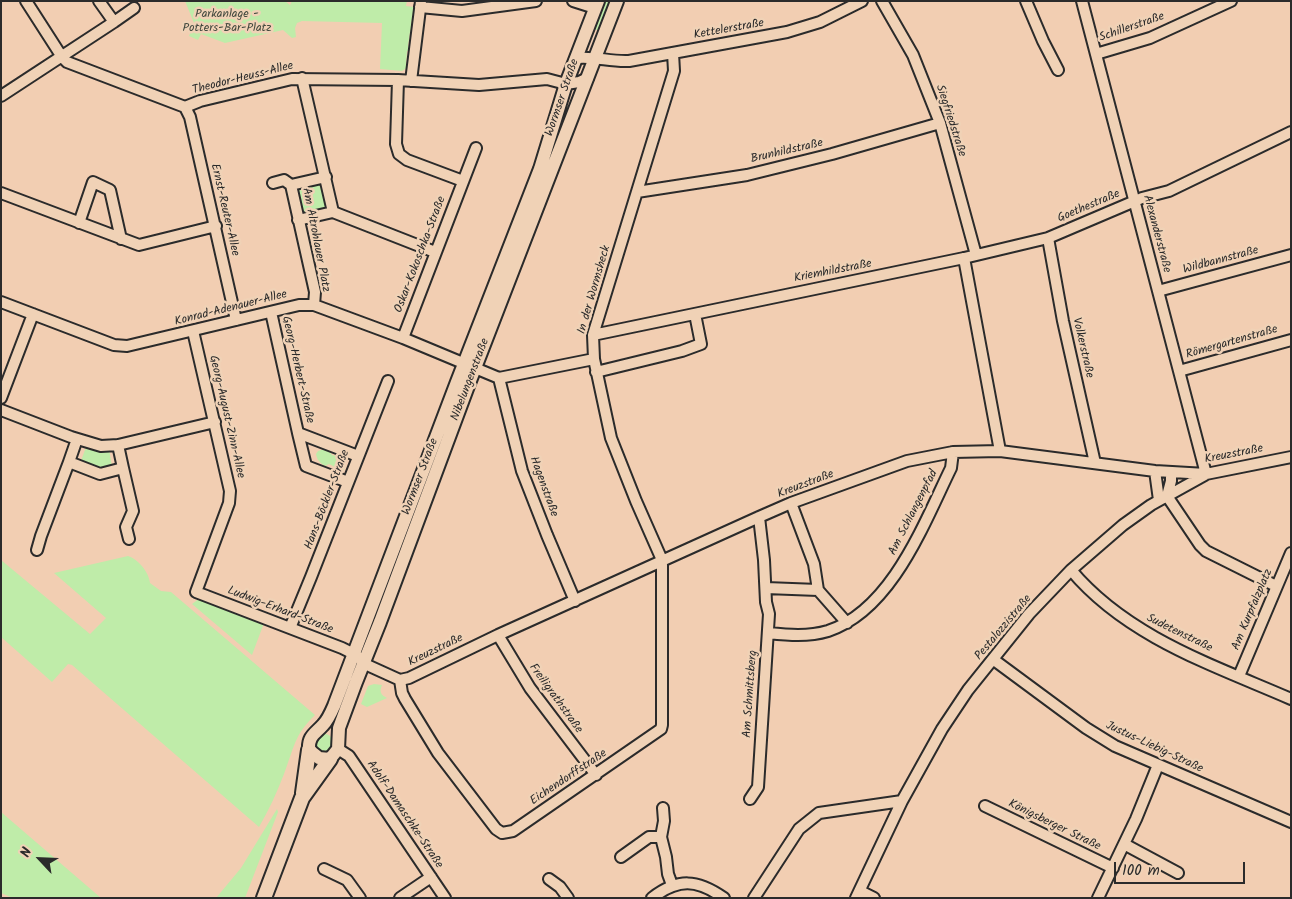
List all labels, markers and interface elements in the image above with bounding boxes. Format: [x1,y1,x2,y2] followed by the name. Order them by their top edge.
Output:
[183,8,271,36] park label: Parkanlage - Potters-Bar-Platz
[1097,10,1167,46] street label: Schillerstraße
[693,17,765,43] street label: Kettelerstraße
[543,58,583,138] street label: Wormser Straße
[191,59,295,99] street label: Theodor-Heuss-Allee
[932,83,968,159] street label: Siegfriedstraße
[749,137,825,167] street label: Brunhildstraße
[206,162,242,258] street label: Ernst-Reuter-Allee
[298,187,332,293] street label: Am Altrohlauer Platz
[1056,187,1122,227] street label: Goethestraße
[1139,194,1173,274] street label: Alexanderstraße
[392,195,450,315] street label: Oskar-Kokoschka-Straße
[575,244,615,336] street label: In der Wormsheck
[1182,244,1260,278] street label: Wildbannstraße
[793,257,873,287] street label: Kriemhildstraße
[173,288,289,330] street label: Konrad-Adenauer-Allee
[278,315,316,425] street label: Georg-Herbert-Straße
[1068,316,1096,380] street label: Volkerstraße
[1184,323,1280,363] street label: Römergartenstraße
[449,337,493,423] street label: Nibelungenstraße
[205,354,247,480] street label: Georg-August-Zinn-Allee
[400,437,442,517] street label: Wormser Straße
[1204,442,1264,468] street label: Kreuzstraße
[302,448,354,552] street label: Hans-Böckler-Straße
[525,455,561,519] street label: Hagenstraße
[776,468,836,502] street label: Kreuzstraße
[886,468,942,558] street label: Am Schlangenpfad
[1229,567,1277,653] street label: Am Kurpfalzplatz
[225,584,335,638] street label: Ludwig-Erhard-Straße
[972,592,1036,664] street label: Pestalozzistraße
[1144,612,1214,656] street label: Sudetenstraße
[406,632,466,670] street label: Kreuzstraße
[741,650,761,738] street label: Am Schmittsberg
[525,661,585,737] street label: Freiligrathstraße
[1103,719,1205,777] street label: Justus-Liebig-Straße
[528,747,610,809] street label: Eichendorffstraße
[363,758,445,872] street label: Adolf-Damaschke-Straße
[1005,797,1103,855] street label: Königsberger Straße
[15,834,65,884] north arrow
[15,844,38,861] text: N
[1117,852,1248,884] scale bar
[1122,859,1160,883] text: 100 m

